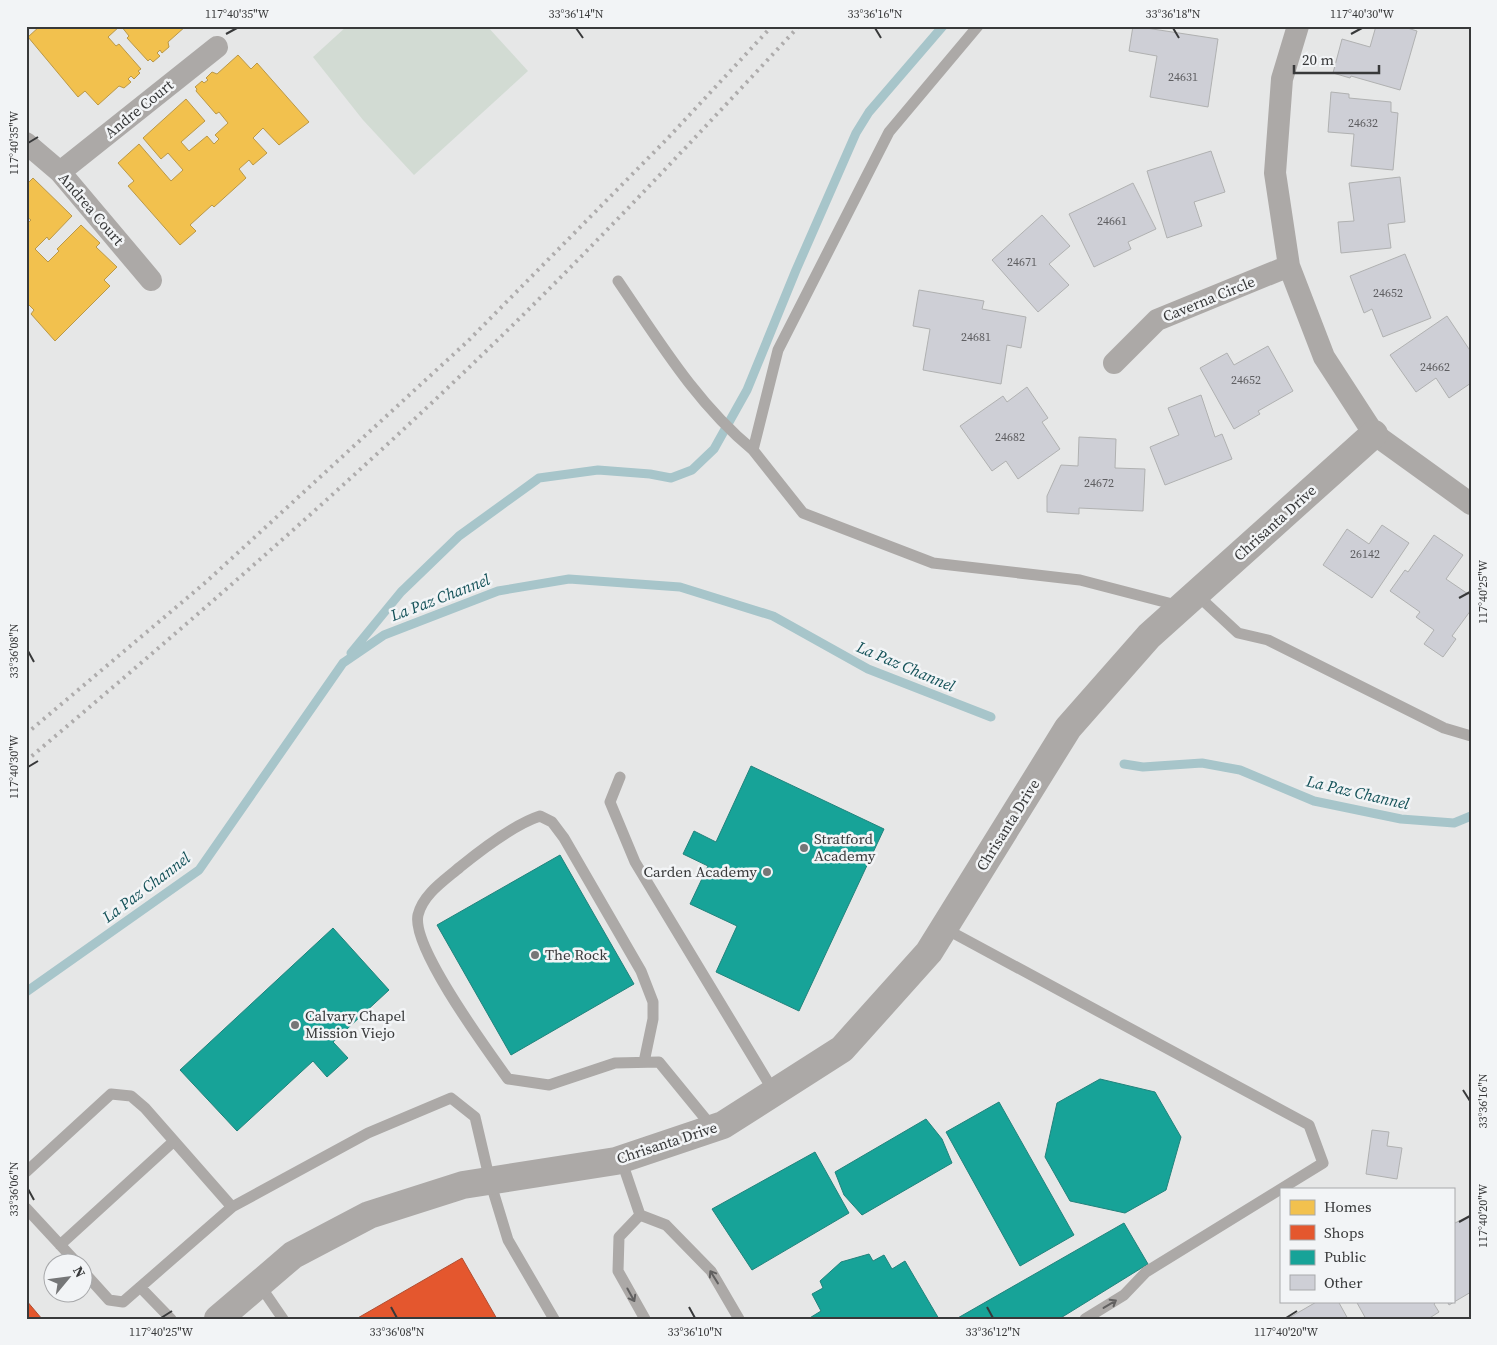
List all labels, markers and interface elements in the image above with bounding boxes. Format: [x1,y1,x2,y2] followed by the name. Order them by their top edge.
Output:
[205,6,269,22] text: 117°40'35"W
[548,6,604,22] text: 33°36'14"N
[847,6,903,22] text: 33°36'16"N
[1145,6,1201,22] text: 33°36'18"N
[1330,6,1394,22] text: 117°40'30"W
[1294,42,1380,74] scale bar
[1302,49,1334,70] text: 20 m
[1168,69,1198,85] house number: 24631
[100,74,178,143] street label: Andre Court
[6,111,22,175] text: 117°40'35"W
[1348,115,1378,131] house number: 24632
[54,168,129,250] street label: Andrea Court
[1097,213,1127,229] house number: 24661
[1007,254,1037,270] house number: 24671
[1160,270,1258,327] street label: Caverna Circle
[1373,285,1403,301] house number: 24652
[961,329,991,345] house number: 24681
[1420,359,1450,375] house number: 24662
[1231,372,1261,388] house number: 24652
[995,429,1025,445] house number: 24682
[1084,475,1114,491] house number: 24672
[1229,480,1321,565] street label: Chrisanta Drive
[1350,546,1380,562] house number: 26142
[1475,560,1491,624] text: 117°40'25"W
[386,568,493,626] water label: La Paz Channel
[6,623,22,679] text: 33°36'08"N
[853,635,959,697] water label: La Paz Channel
[6,735,22,799] text: 117°40'30"W
[1304,769,1412,815] water label: La Paz Channel
[971,775,1044,875] street label: Chrisanta Drive
[814,828,876,866] place label: Stratford Academy
[798,842,810,854] marker: Stratford Academy
[97,846,195,928] water label: La Paz Channel
[644,861,757,882] place label: Carden Academy
[761,866,773,878] marker: Carden Academy
[545,944,608,965] place label: The Rock
[529,949,541,961] marker: The Rock
[305,1005,406,1043] place label: Calvary Chapel Mission Viejo
[289,1019,301,1031] marker: Calvary Chapel Mission Viejo
[1475,1073,1491,1129] text: 33°36'16"N
[614,1116,720,1169] street label: Chrisanta Drive
[6,1161,22,1217] text: 33°36'06"N
[1475,1184,1491,1248] text: 117°40'20"W
[1280,1188,1454,1302] legend
[1324,1196,1371,1217] text: Homes
[1324,1222,1364,1243] text: Shops
[1324,1246,1366,1267] text: Public
[42,1252,92,1302] north arrow
[68,1262,91,1281] text: N
[708,1270,718,1284] one-way arrow
[1324,1272,1363,1293] text: Other
[626,1287,636,1302] one-way arrow
[1102,1298,1116,1308] one-way arrow
[129,1324,193,1340] text: 117°40'25"W
[369,1324,425,1340] text: 33°36'08"N
[667,1324,723,1340] text: 33°36'10"N
[965,1324,1021,1340] text: 33°36'12"N
[1254,1324,1318,1340] text: 117°40'20"W

